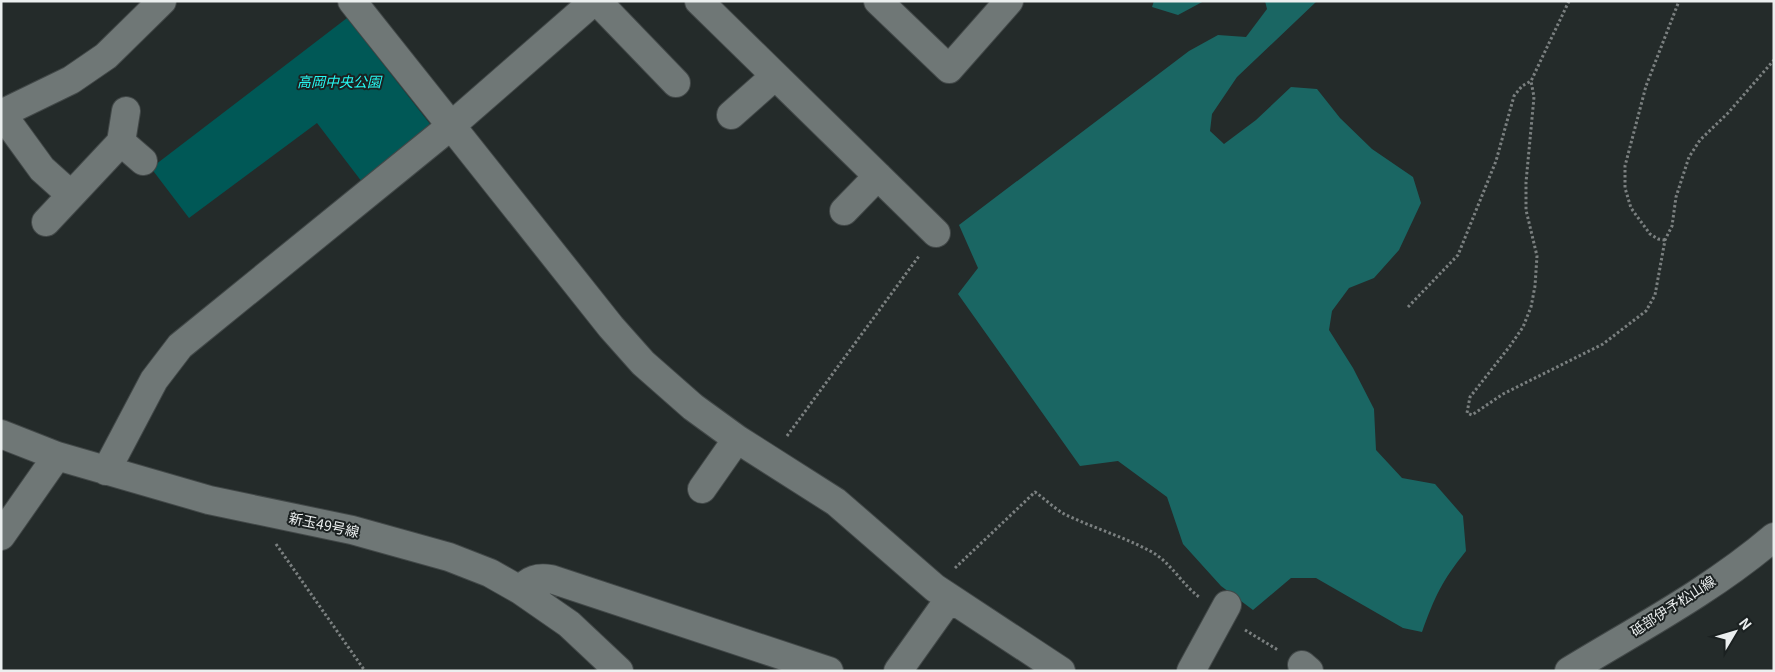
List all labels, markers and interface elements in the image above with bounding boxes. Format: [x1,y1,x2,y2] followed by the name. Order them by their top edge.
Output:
[297,71,383,91] park label: 高岡中央公園
[287,507,361,541] street label: 新玉49号線
[1626,570,1719,640] street label: 砥部伊予松山線
[1710,607,1760,657] north arrow
[1735,613,1757,634] text: N

